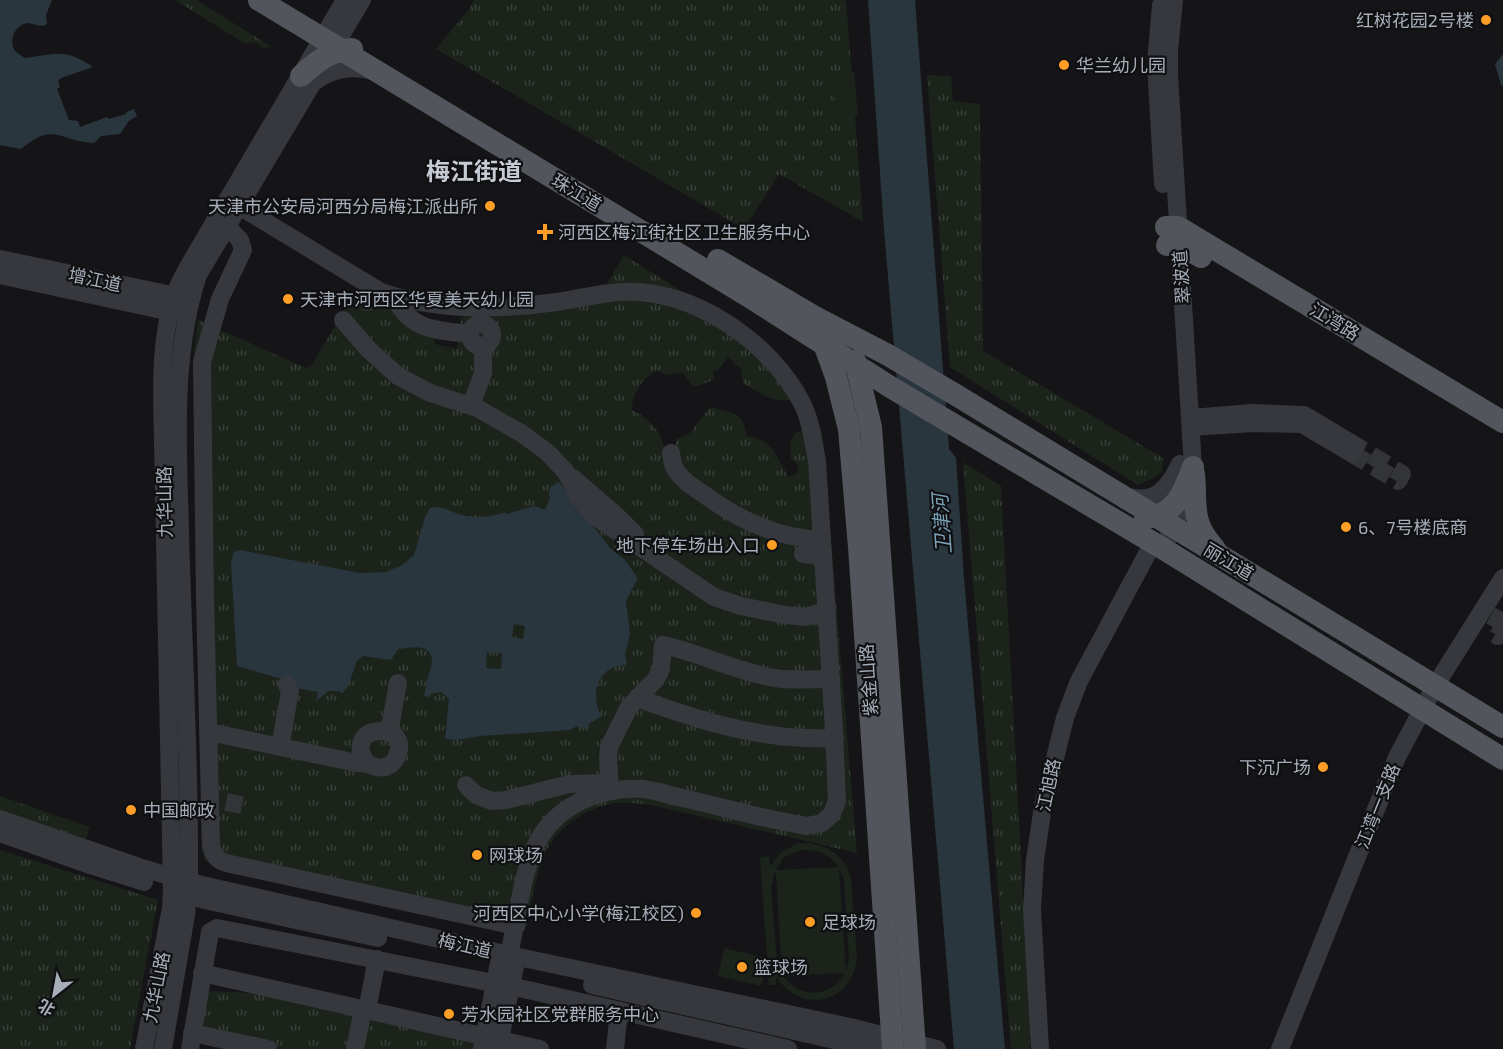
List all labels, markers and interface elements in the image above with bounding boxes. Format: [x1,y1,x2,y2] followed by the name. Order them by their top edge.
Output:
[1356,9,1474,31] place label: 红树花园2号楼
[1479,13,1493,27] marker: 红树花园2号楼
[1076,54,1166,76] place label: 华兰幼儿园
[1057,58,1071,72] marker: 华兰幼儿园
[426,156,522,185] district label: 梅江街道
[548,169,606,215] street label: 珠江道
[208,195,478,217] place label: 天津市公安局河西分局梅江派出所
[483,199,497,213] marker: 天津市公安局河西分局梅江派出所
[558,221,810,243] place label: 河西区梅江街社区卫生服务中心
[536,223,554,241] marker: 河西区梅江街社区卫生服务中心
[1168,249,1194,305] street label: 翠波道
[66,263,124,295] street label: 增江道
[300,288,534,310] place label: 天津市河西区华夏美天幼儿园
[281,292,295,306] marker: 天津市河西区华夏美天幼儿园
[1306,298,1364,344] street label: 江湾路
[152,466,176,538] street label: 九华山路
[927,489,955,555] water label: 卫津河
[1358,516,1468,538] place label: 6、7号楼底商
[1339,520,1353,534] marker: 6、7号楼底商
[616,534,760,556] place label: 地下停车场出入口
[765,538,779,552] marker: 地下停车场出入口
[1200,538,1258,584] street label: 丽江道
[855,643,881,717] street label: 紫金山路
[1032,756,1064,814] street label: 江旭路
[1239,756,1311,778] place label: 下沉广场
[1316,760,1330,774] marker: 下沉广场
[1350,760,1404,852] street label: 江湾一支路
[143,799,215,821] place label: 中国邮政
[124,803,138,817] marker: 中国邮政
[489,844,543,866] place label: 网球场
[470,848,484,862] marker: 网球场
[473,902,684,924] place label: 河西区中心小学(梅江校区)
[689,906,703,920] marker: 河西区中心小学(梅江校区)
[822,911,876,933] place label: 足球场
[803,915,817,929] marker: 足球场
[436,928,494,962] street label: 梅江道
[138,950,174,1024] street label: 九华山路
[754,956,808,978] place label: 篮球场
[735,960,749,974] marker: 篮球场
[24,965,84,1025] north arrow
[34,996,58,1021] text: 北
[461,1003,659,1025] place label: 芳水园社区党群服务中心
[442,1007,456,1021] marker: 芳水园社区党群服务中心

